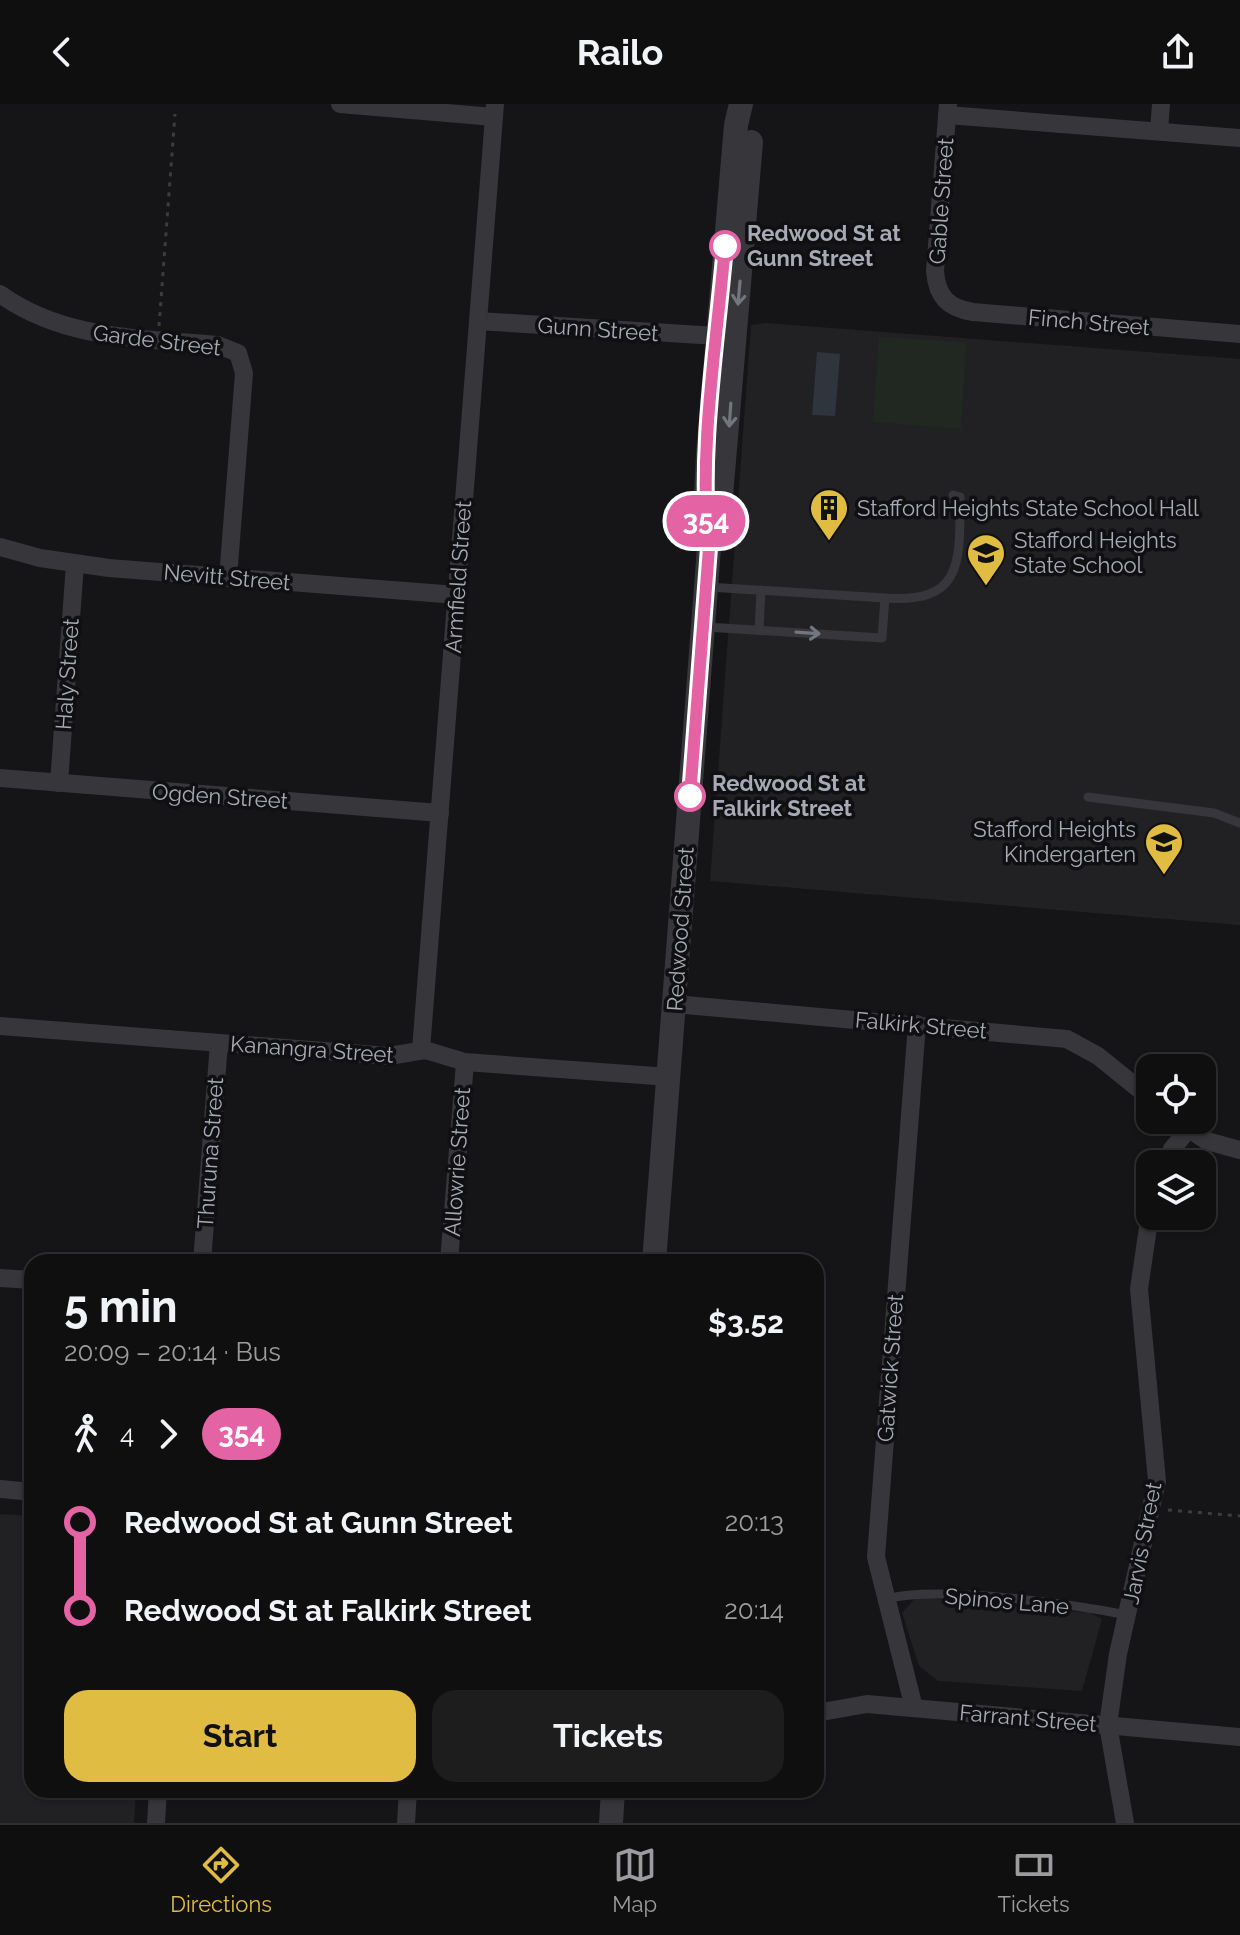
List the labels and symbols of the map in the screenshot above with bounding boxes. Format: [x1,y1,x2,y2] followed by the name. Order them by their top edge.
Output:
[924,136,958,265] street label: Gable Street
[747,220,901,271] place label: Redwood St at Gunn Street
[710,231,740,261] marker: Redwood St at Gunn Street
[731,279,746,306] one-way arrow
[1027,304,1152,340] street label: Finch Street
[537,312,660,346] street label: Gunn Street
[92,319,223,361] street label: Garde Street
[722,402,737,428] one-way arrow
[808,487,850,542] building icon: Stafford Heights State School Hall
[660,495,752,547] line badge: 354
[857,495,1199,521] place label: Stafford Heights State School Hall
[440,499,476,654] street label: Armfield Street
[1014,527,1177,578] place label: Stafford Heights State School
[965,532,1007,587] school or university icon: Stafford Heights State School
[162,559,292,596] street label: Nevitt Street
[50,617,84,731] street label: Haly Street
[794,626,821,641] one-way arrow
[712,770,866,821] place label: Redwood St at Falkirk Street
[151,778,289,814] street label: Ogden Street
[675,781,705,811] marker: Redwood St at Falkirk Street
[973,816,1136,867] place label: Stafford Heights Kindergarten
[1143,821,1185,876] school or university icon: Stafford Heights Kindergarten
[661,845,699,1012] street label: Redwood Street
[854,1006,988,1044] street label: Falkirk Street
[229,1030,395,1068] street label: Kanangra Street
[192,1076,228,1229] street label: Thuruna Street
[439,1086,475,1237] street label: Allowrie Street
[872,1293,908,1443] street label: Gatwick Street
[1117,1479,1167,1606] street label: Jarvis Street
[944,1583,1070,1619] street label: Spinos Lane
[958,1699,1098,1737] street label: Farrant Street

